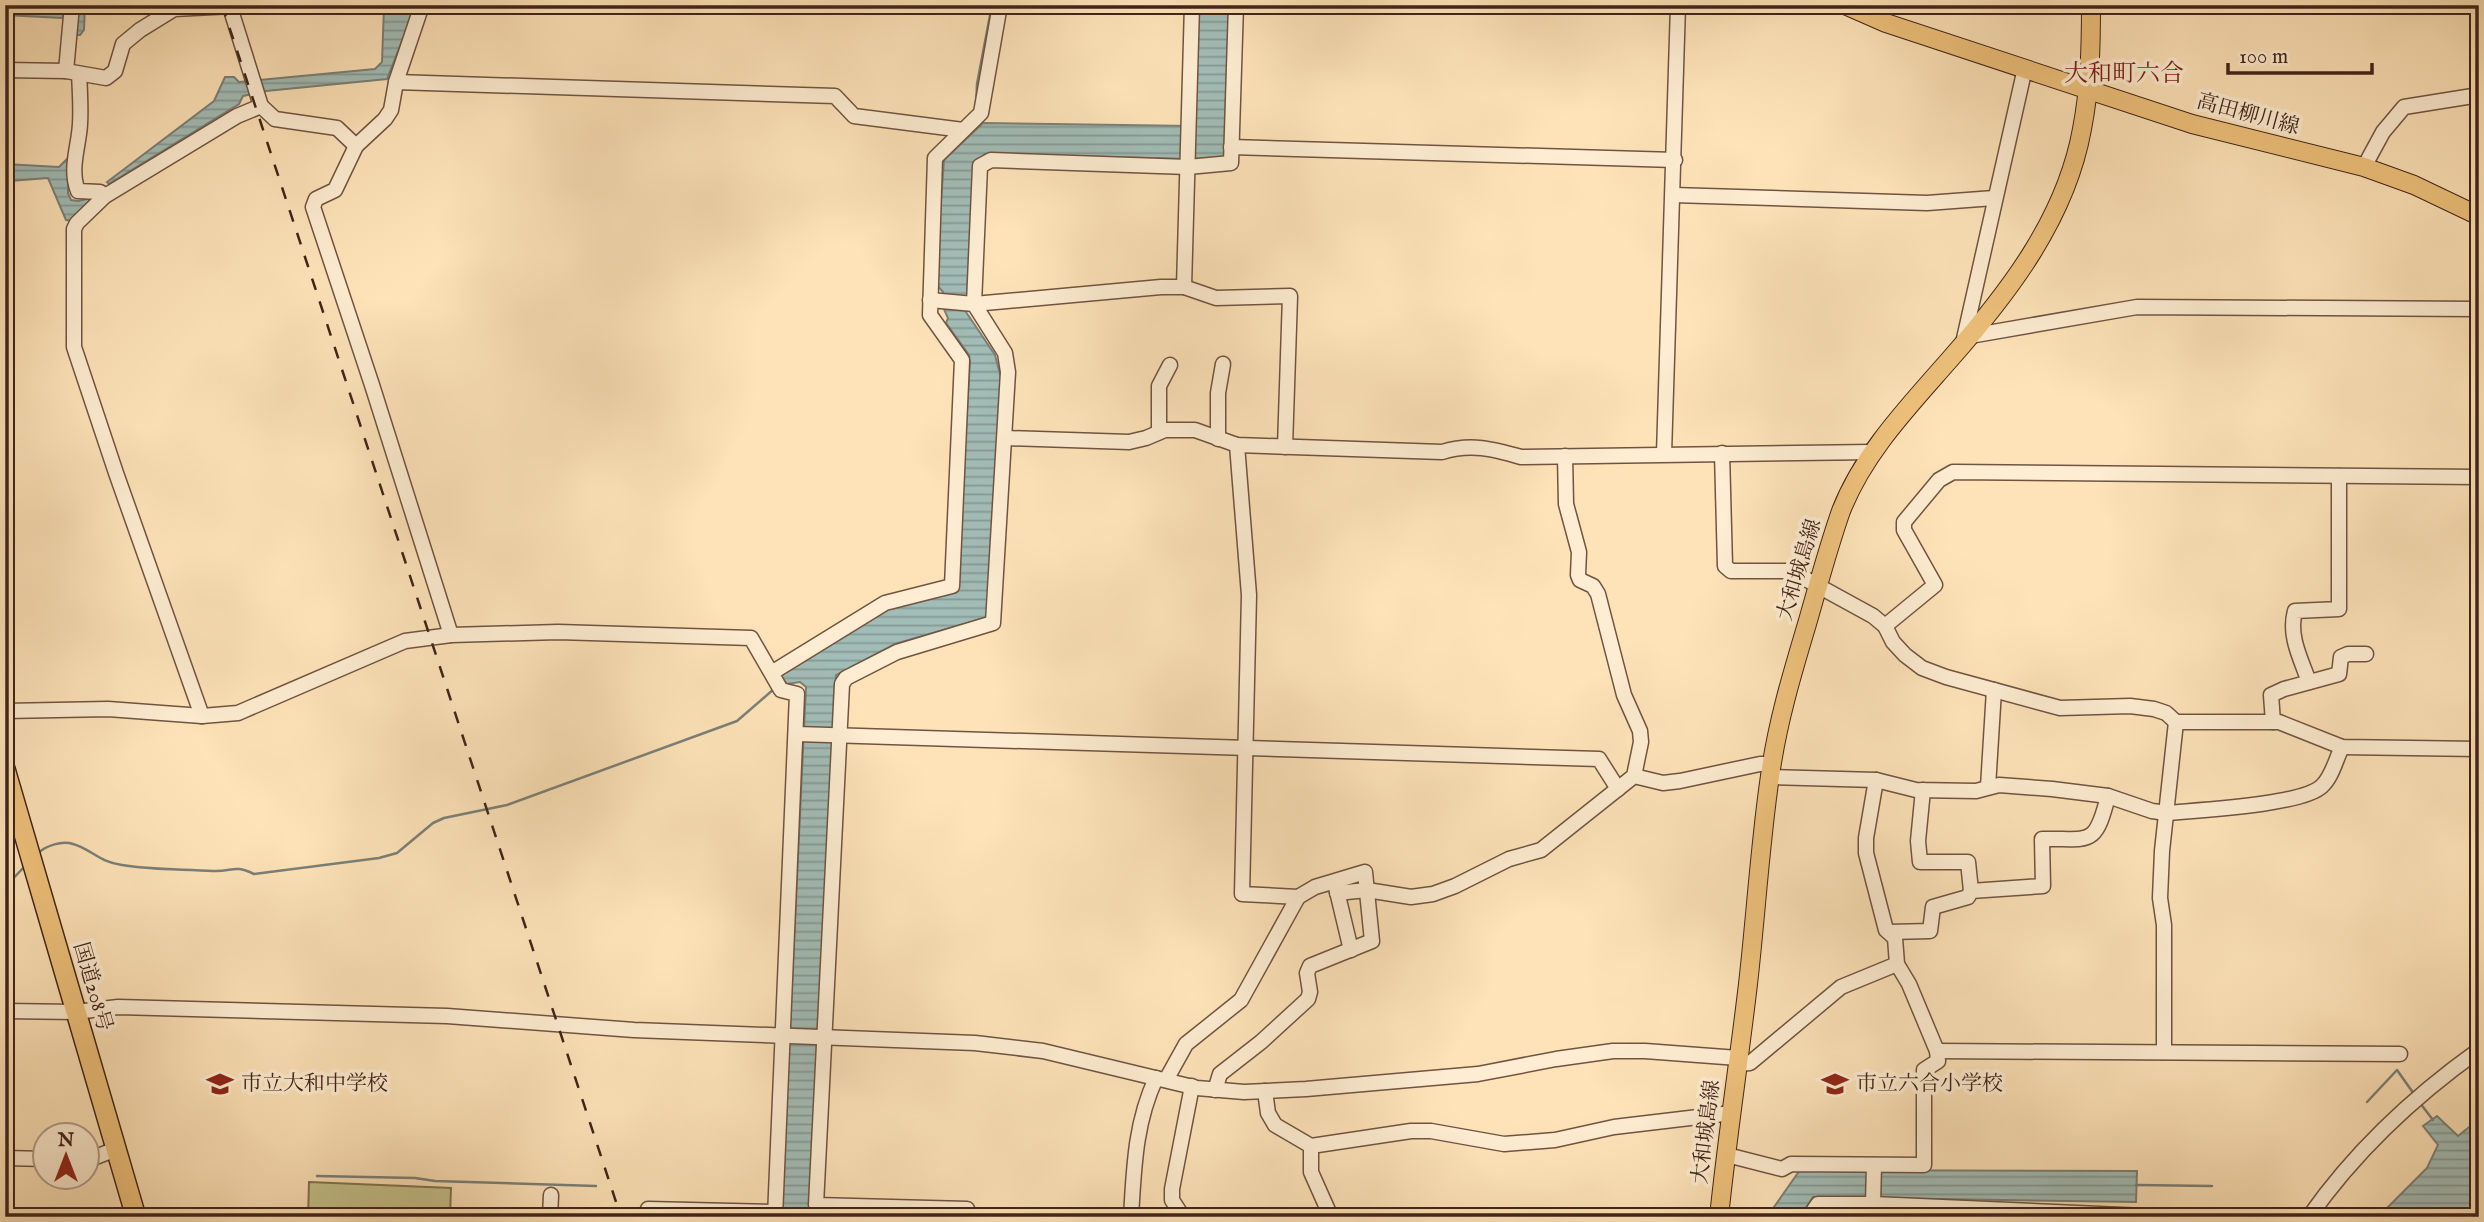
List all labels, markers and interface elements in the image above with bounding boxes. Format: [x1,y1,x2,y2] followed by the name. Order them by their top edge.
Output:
[2228,32,2372,76] scale bar
[2239,44,2288,71] text: 100 m
[2064,59,2184,90] district label: 大和町六合
[2194,88,2302,142] street label: 高田柳川線
[1772,516,1828,624] street label: 大和城島線
[66,939,118,1035] street label: 国道208号
[205,1069,235,1099] school or university icon: 市立大和中学校
[1820,1069,1850,1099] school or university icon: 市立六合小学校
[241,1071,388,1098] place label: 市立大和中学校
[1856,1071,2003,1098] place label: 市立六合小学校
[1687,1078,1727,1186] street label: 大和城島線
[32,1120,102,1190] north arrow
[57,1129,75,1153] text: N

